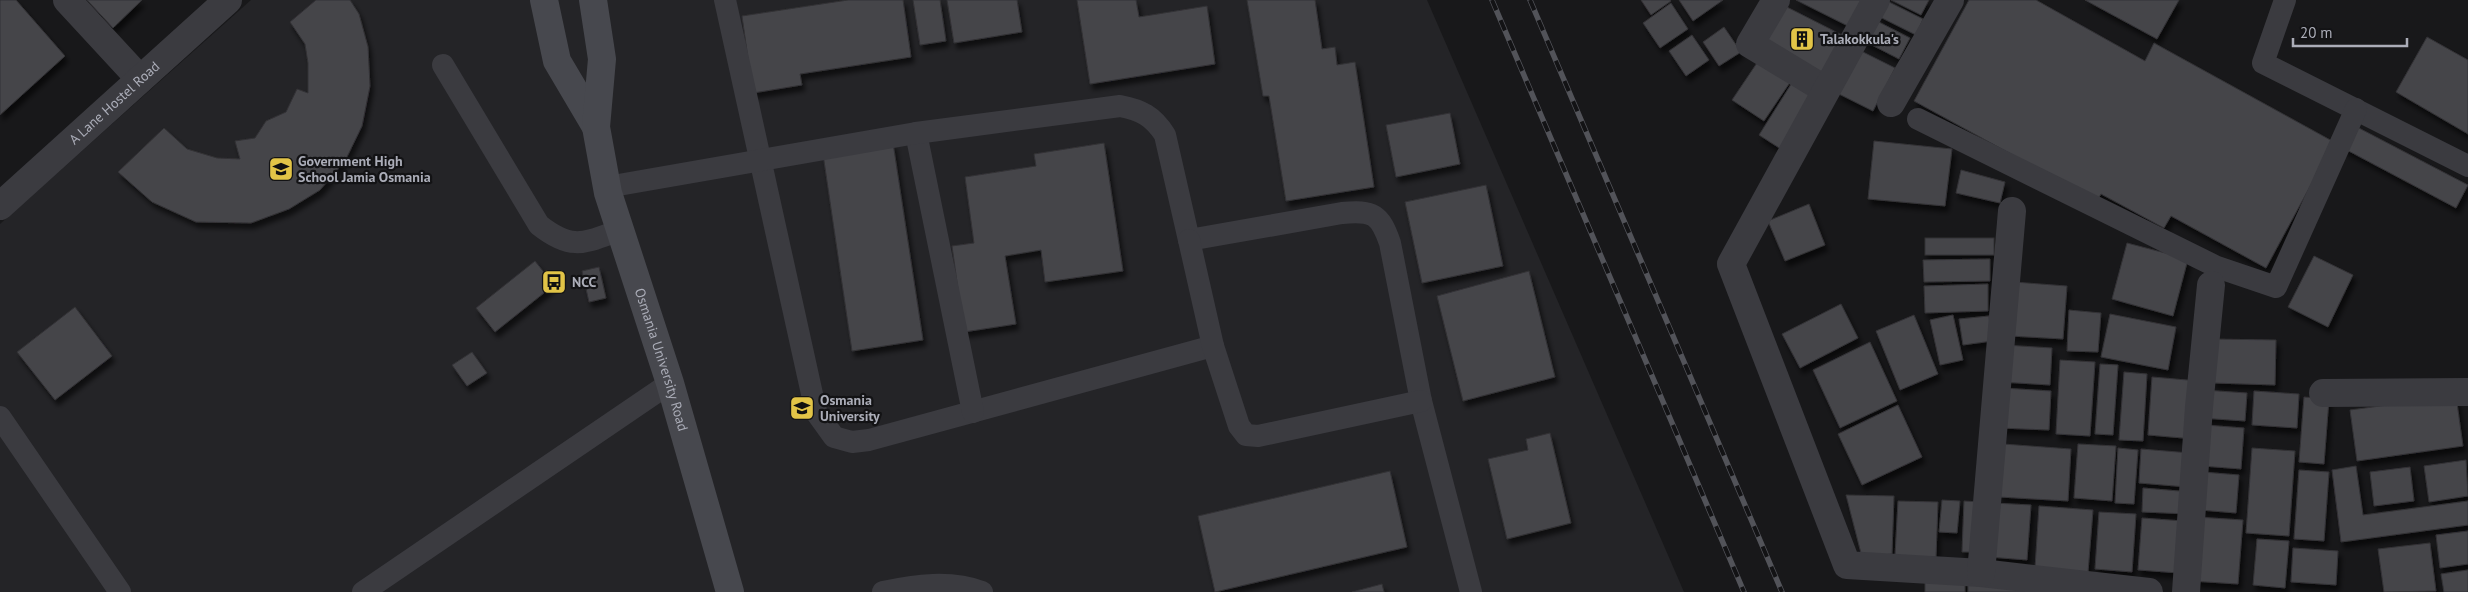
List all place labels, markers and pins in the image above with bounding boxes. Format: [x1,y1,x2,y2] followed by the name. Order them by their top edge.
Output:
[1789,26,1815,52] building icon: Talakokkula's
[1820,30,1899,48] place label: Talakokkula's
[298,152,431,186] place label: Government High School Jamia Osmania
[268,156,294,182] school or university icon: Government High School Jamia Osmania
[541,269,567,295] bus stop icon: NCC
[572,273,597,291] place label: NCC
[820,391,880,425] place label: Osmania University
[789,395,815,421] school or university icon: Osmania University

